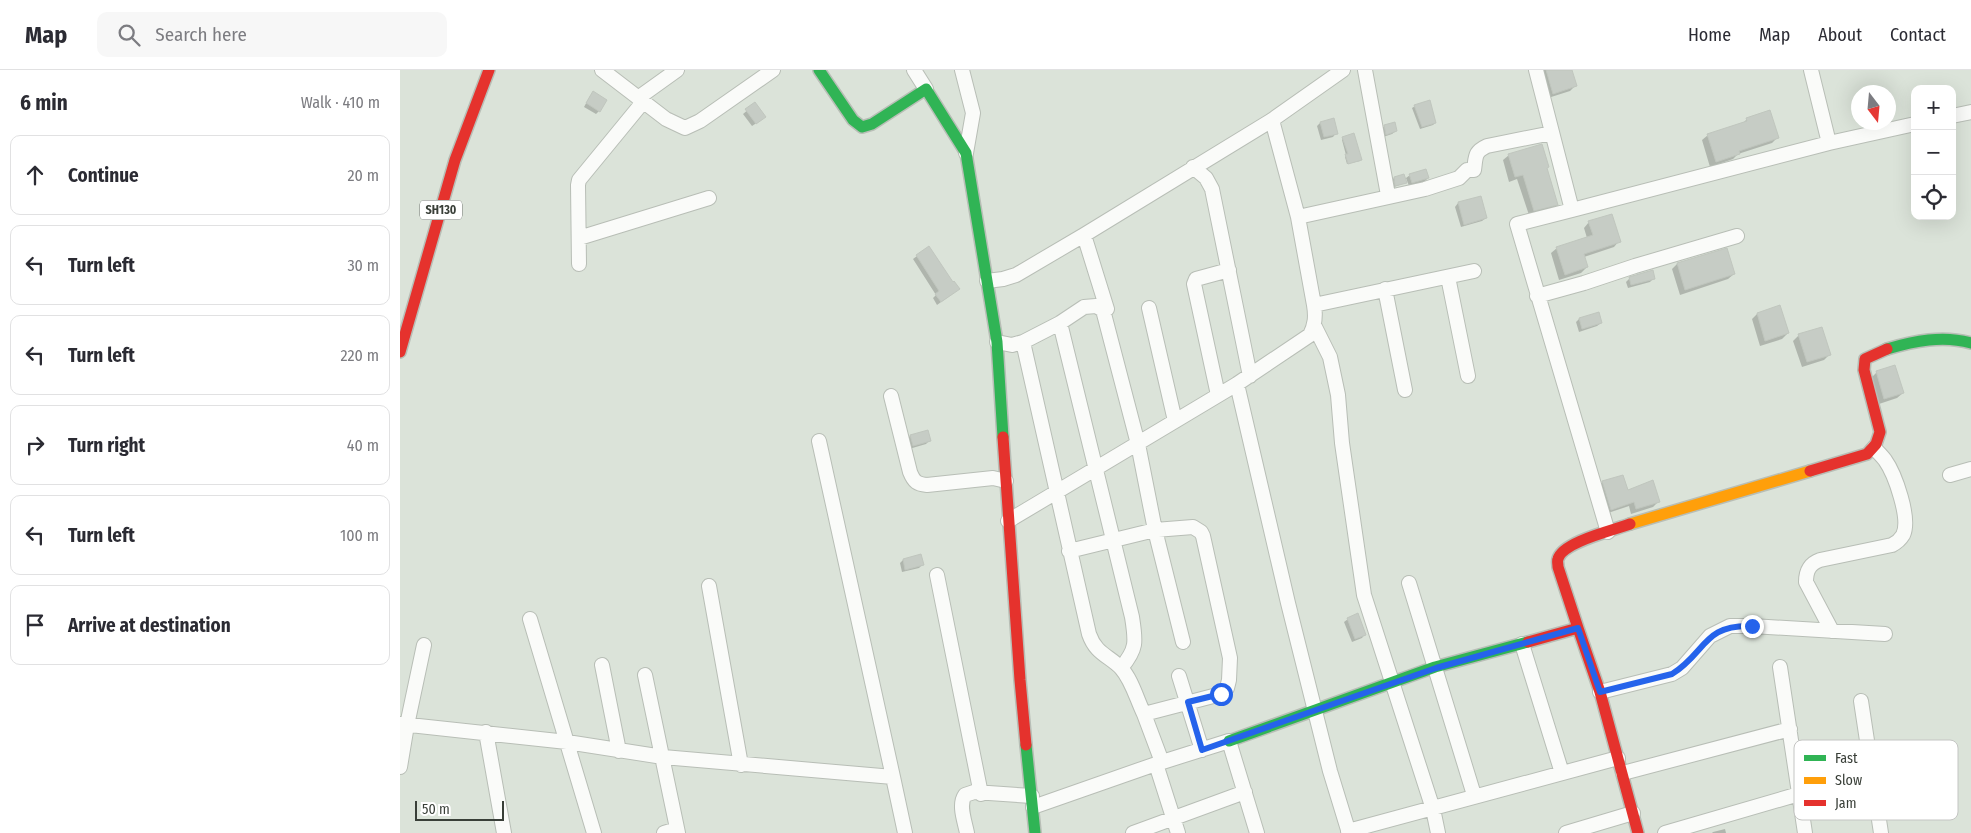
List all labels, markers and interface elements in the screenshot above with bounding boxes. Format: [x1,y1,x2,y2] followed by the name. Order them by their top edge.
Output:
[97,12,447,57] search box
[25,21,67,49] text: Map
[115,21,143,49] icon: search
[155,23,247,46] text: Search here
[1688,24,1731,46] text: Home
[1759,24,1790,46] text: Map
[1818,24,1862,46] text: About
[1890,24,1946,46] text: Contact
[1851,85,1896,130] north arrow
[1911,85,1956,220] map controls
[1911,85,1956,130] button: +
[20,90,68,116] text: 6 min
[301,93,380,112] text: Walk · 410 m
[1911,130,1956,175] button: −
[21,161,49,189] icon: ahead
[68,164,139,187] text: Continue
[348,166,379,185] text: 20 m
[1911,175,1956,220] button: locate
[420,200,462,220] road number: SH130
[21,251,49,279] icon: left
[68,254,135,277] text: Turn left
[347,256,379,275] text: 30 m
[21,341,49,369] icon: left
[68,344,135,367] text: Turn left
[340,346,379,365] text: 220 m
[21,431,49,459] icon: right
[68,434,145,457] text: Turn right
[347,436,379,455] text: 40 m
[21,521,49,549] icon: left
[68,524,135,547] text: Turn left
[340,526,379,545] text: 100 m
[21,611,49,639] icon: arrive
[68,614,231,637] text: Arrive at destination
[1741,615,1764,638] route end
[1210,683,1233,706] route start
[1794,740,1958,820] legend
[1835,750,1858,767] text: Fast
[1835,772,1862,789] text: Slow
[1835,795,1856,812] text: Jam
[415,798,504,821] scale bar
[422,801,450,818] text: 50 m

